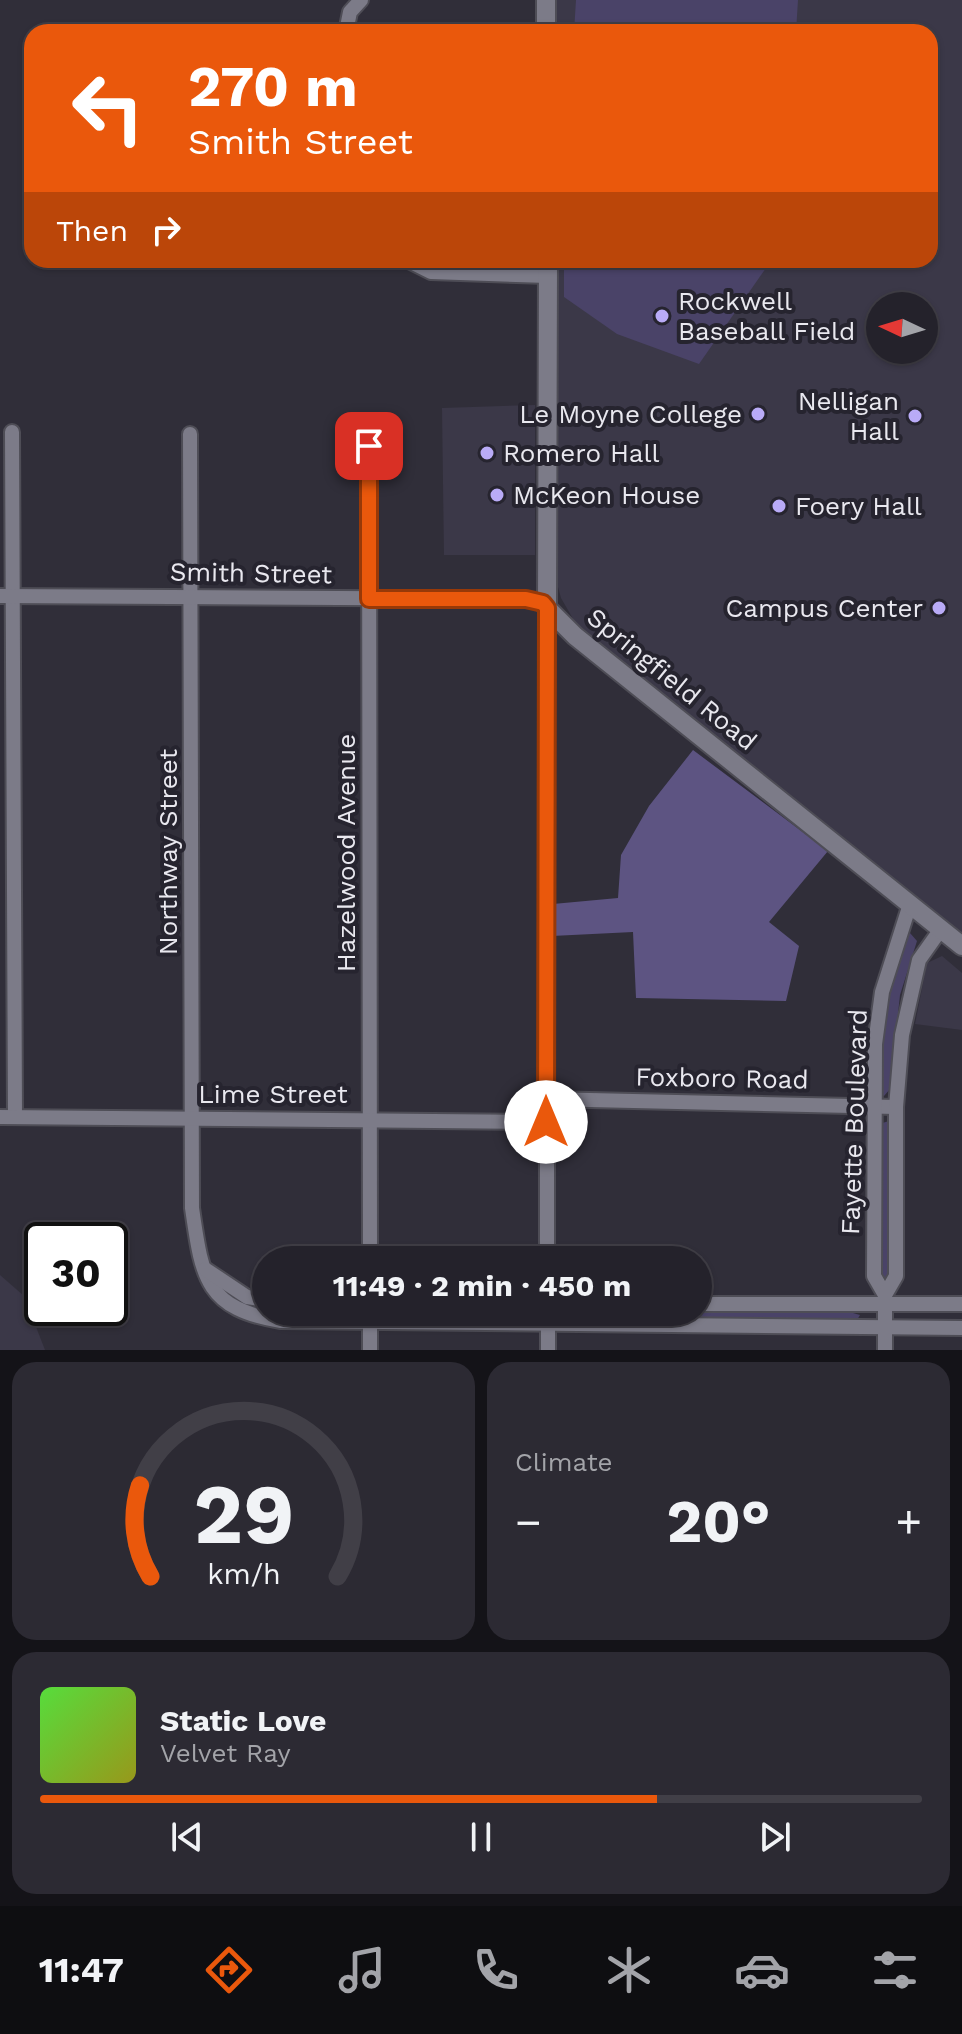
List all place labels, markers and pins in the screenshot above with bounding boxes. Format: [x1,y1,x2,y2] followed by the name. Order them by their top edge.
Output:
[678,286,855,346] place label: Rockwell Baseball Field
[653,307,671,325] marker: Rockwell Baseball Field
[798,386,899,446] place label: Nelligan Hall
[519,399,742,429] place label: Le Moyne College
[749,405,767,423] marker: Le Moyne College
[906,407,924,425] marker: Nelligan Hall
[335,412,403,480] pin
[503,438,659,468] place label: Romero Hall
[478,444,496,462] marker: Romero Hall
[513,480,700,510] place label: McKeon House
[488,486,506,504] marker: McKeon House
[795,491,922,521] place label: Foery Hall
[770,497,788,515] marker: Foery Hall
[726,593,923,623] place label: Campus Center
[930,599,948,617] marker: Campus Center

